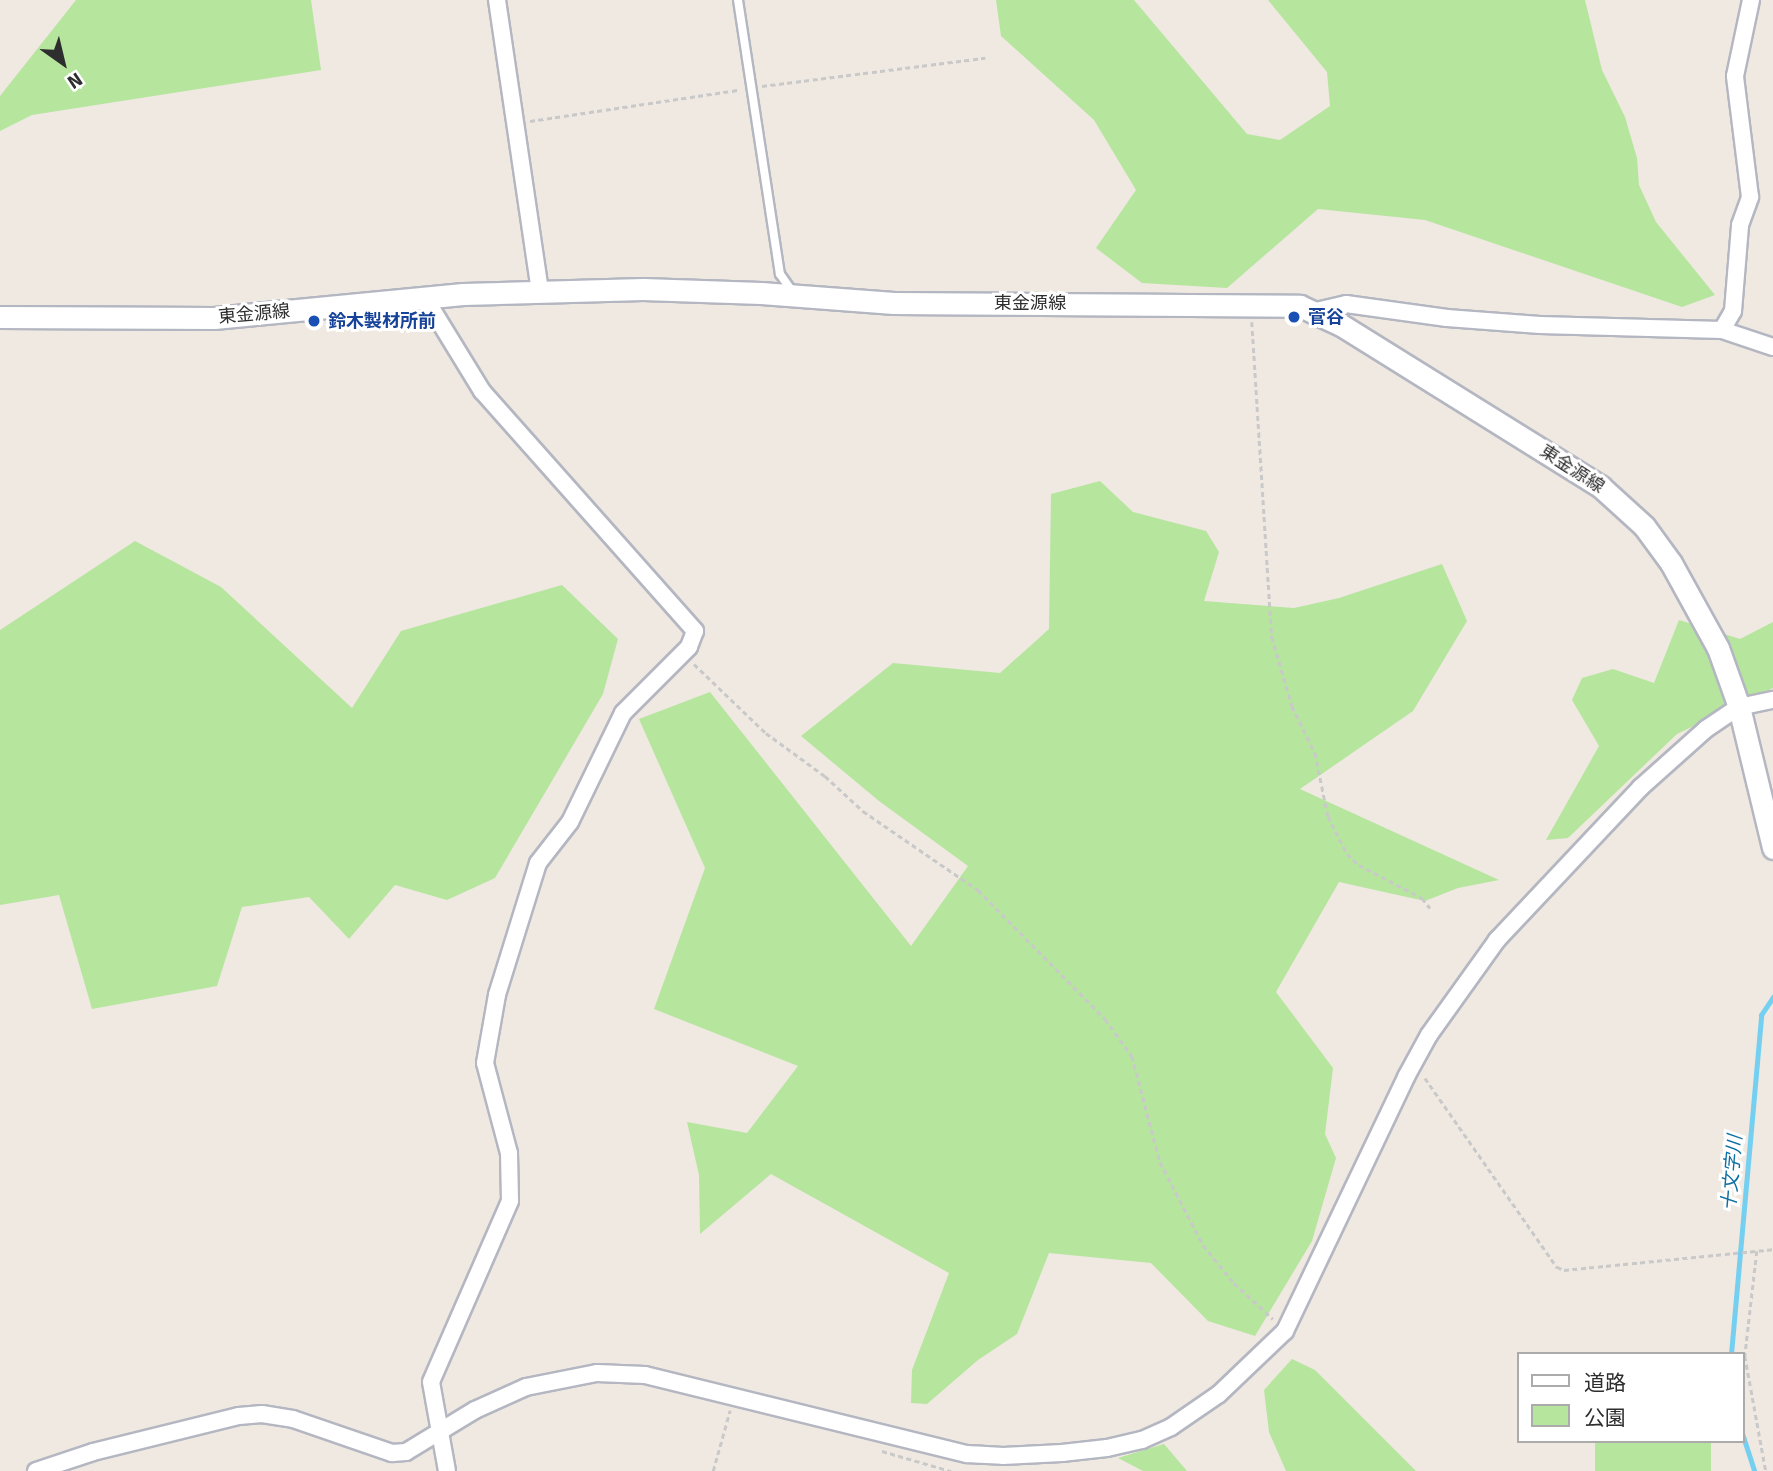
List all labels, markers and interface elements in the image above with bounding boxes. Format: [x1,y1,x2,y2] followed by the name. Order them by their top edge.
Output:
[28,28,98,98] north arrow
[63,67,87,94] text: N
[994,292,1066,314] street label: 東金源線
[217,300,291,328] street label: 東金源線
[1308,306,1344,328] place label: 菅谷
[1286,309,1302,325] marker: 菅谷
[328,310,436,332] place label: 鈴木製材所前
[306,313,322,329] marker: 鈴木製材所前
[1536,440,1608,498] street label: 東金源線
[1718,1134,1748,1212] water label: 十文字川
[1518,1352,1745,1443] legend
[1584,1370,1626,1396] text: 道路
[1584,1405,1626,1431] text: 公園

